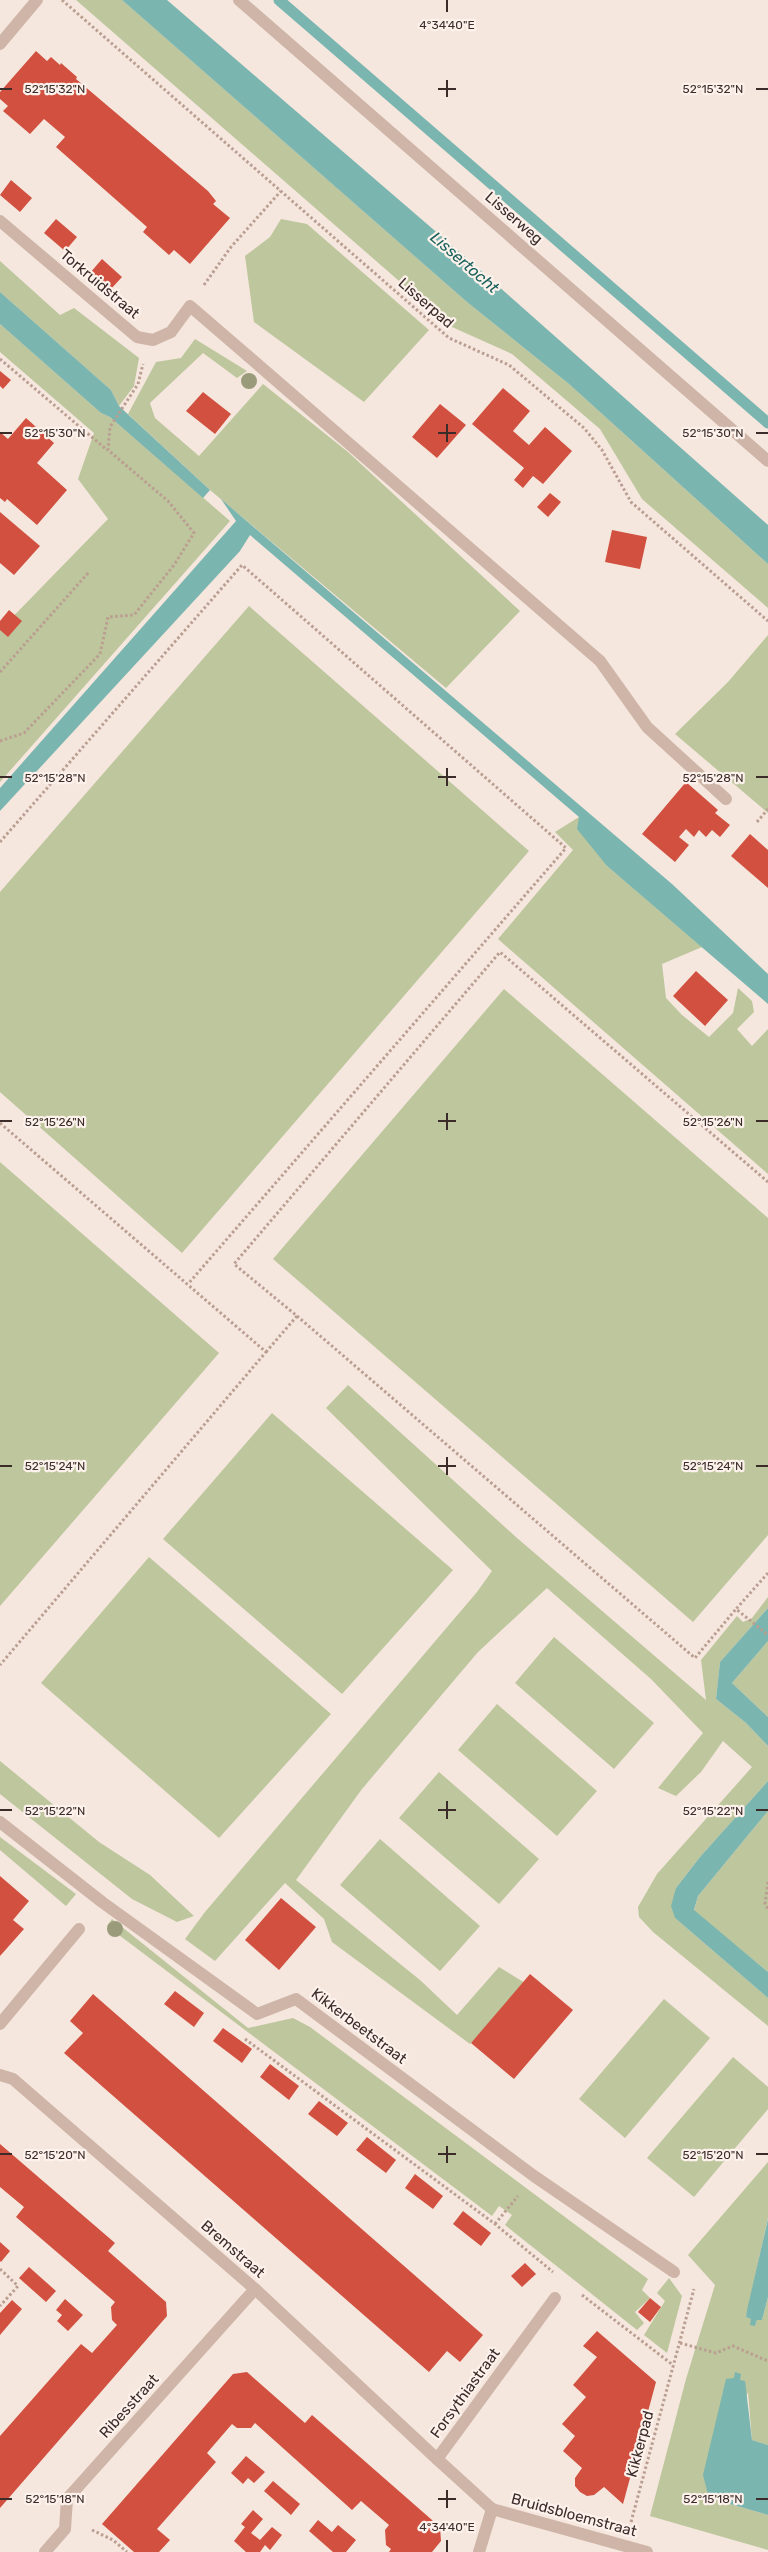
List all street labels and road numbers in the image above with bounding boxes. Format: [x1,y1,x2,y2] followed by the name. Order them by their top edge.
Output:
[481,188,547,248] street label: Lisserweg
[57,246,143,322] street label: Torkruidstraat
[395,274,457,332] street label: Lisserpad
[308,1984,410,2068] street label: Kikkerbeetstraat
[197,2216,269,2282] street label: Bremstraat
[426,2344,504,2442] street label: Forsythiastraat
[96,2370,162,2442] street label: Ribesstraat
[623,2409,657,2479] street label: Kikkerpad
[509,2490,639,2540] street label: Bruidsbloemstraat

